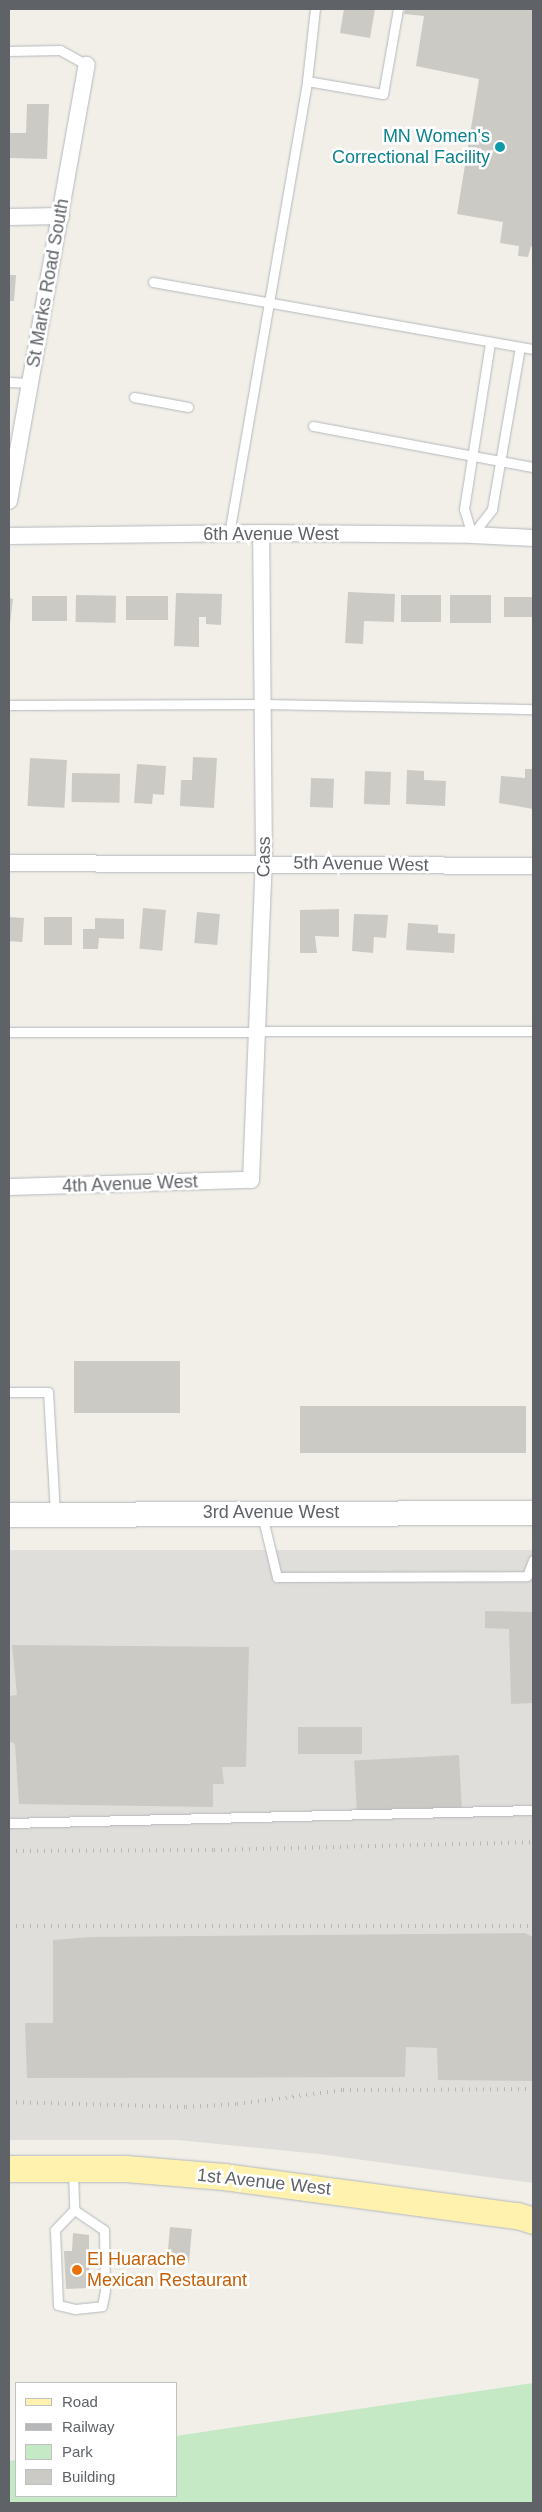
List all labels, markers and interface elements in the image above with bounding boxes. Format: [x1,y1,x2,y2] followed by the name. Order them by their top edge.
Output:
[332,126,490,168] place label: MN Women's Correctional Facility
[494,141,506,153] marker: MN Women's Correctional Facility
[23,197,73,369] street label: St Marks Road South
[203,523,339,545] street label: 6th Avenue West
[253,836,275,878] street label: Cass
[293,852,429,876] street label: 5th Avenue West
[61,1171,199,1197] street label: 4th Avenue West
[202,1501,340,1523] street label: 3rd Avenue West
[196,2164,332,2200] street label: 1st Avenue West
[87,2249,247,2292] place label: El Huarache Mexican Restaurant
[71,2264,83,2276] marker: El Huarache Mexican Restaurant
[15,2382,178,2497] legend
[62,2393,98,2410] text: Road
[62,2418,115,2435] text: Railway
[62,2443,93,2460] text: Park
[62,2468,115,2485] text: Building

